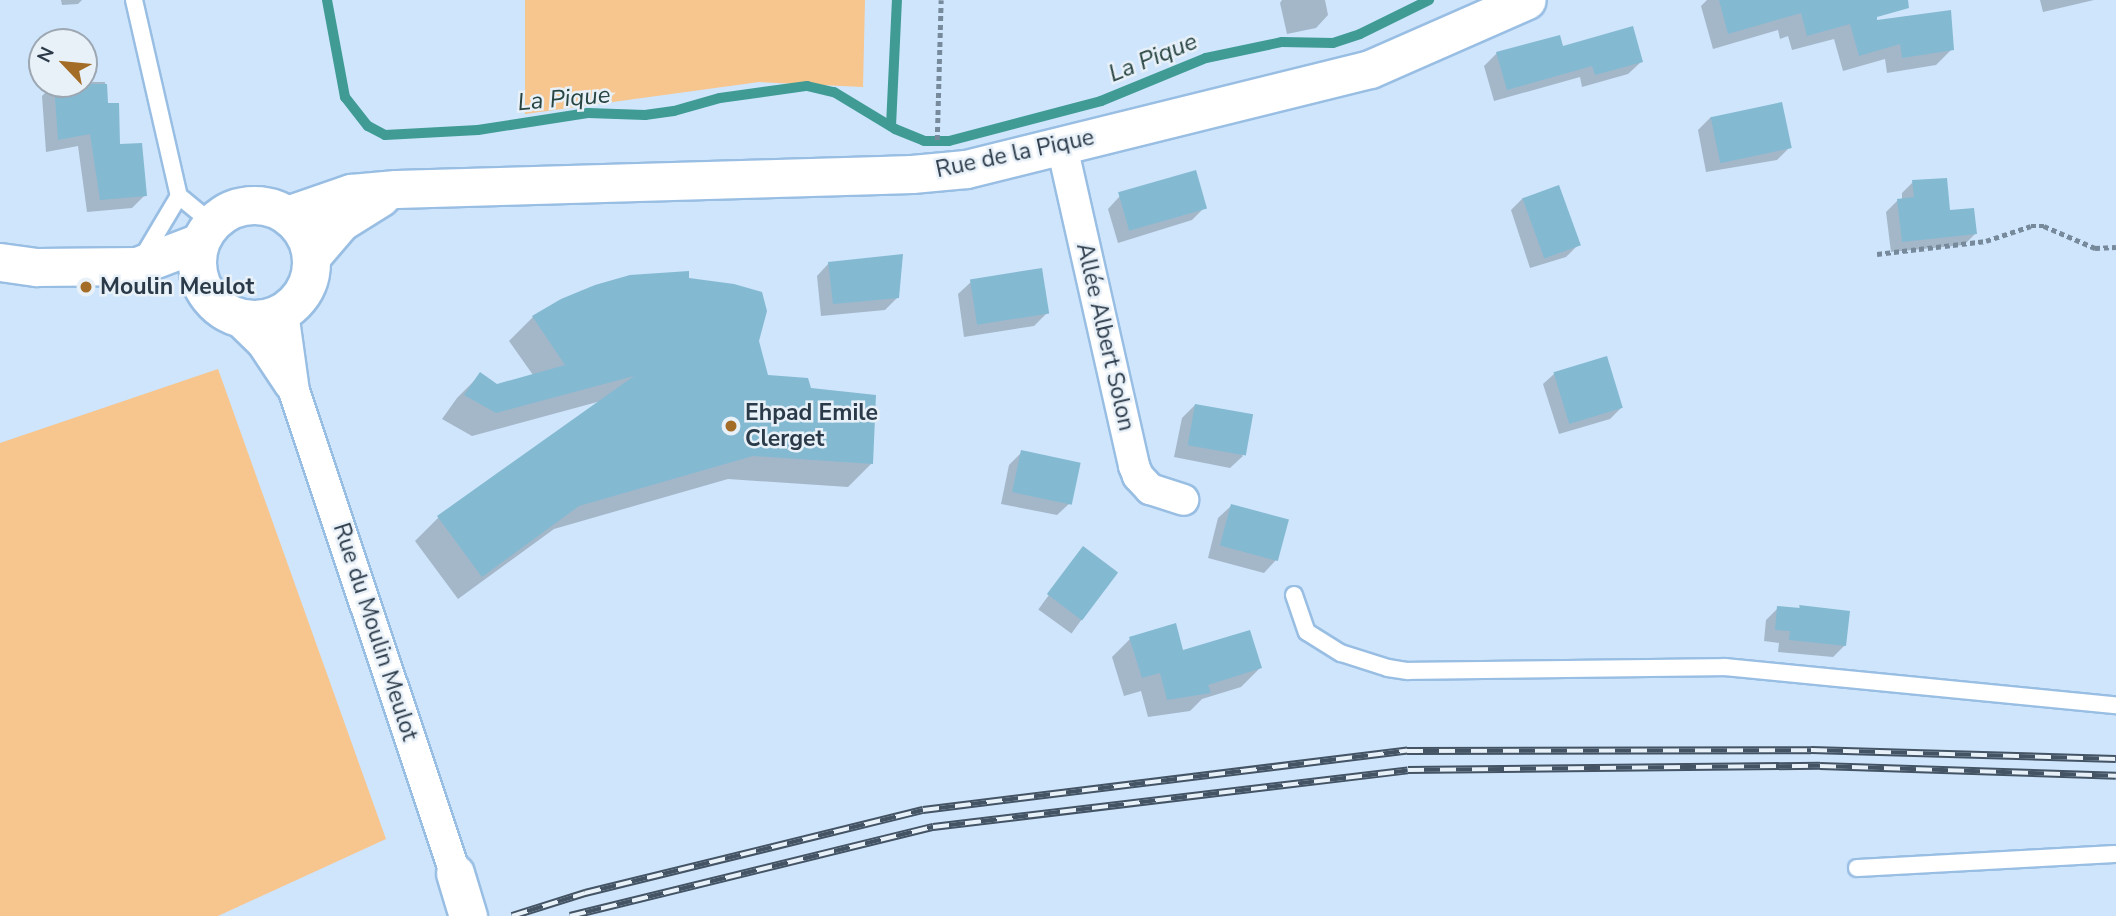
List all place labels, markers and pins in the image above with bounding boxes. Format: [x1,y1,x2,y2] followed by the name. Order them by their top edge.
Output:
[100,273,254,301] place label: Moulin Meulot
[78,279,94,295] marker: Moulin Meulot
[745,399,878,453] place label: Ehpad Emile Clerget
[723,418,739,434] marker: Ehpad Emile Clerget

